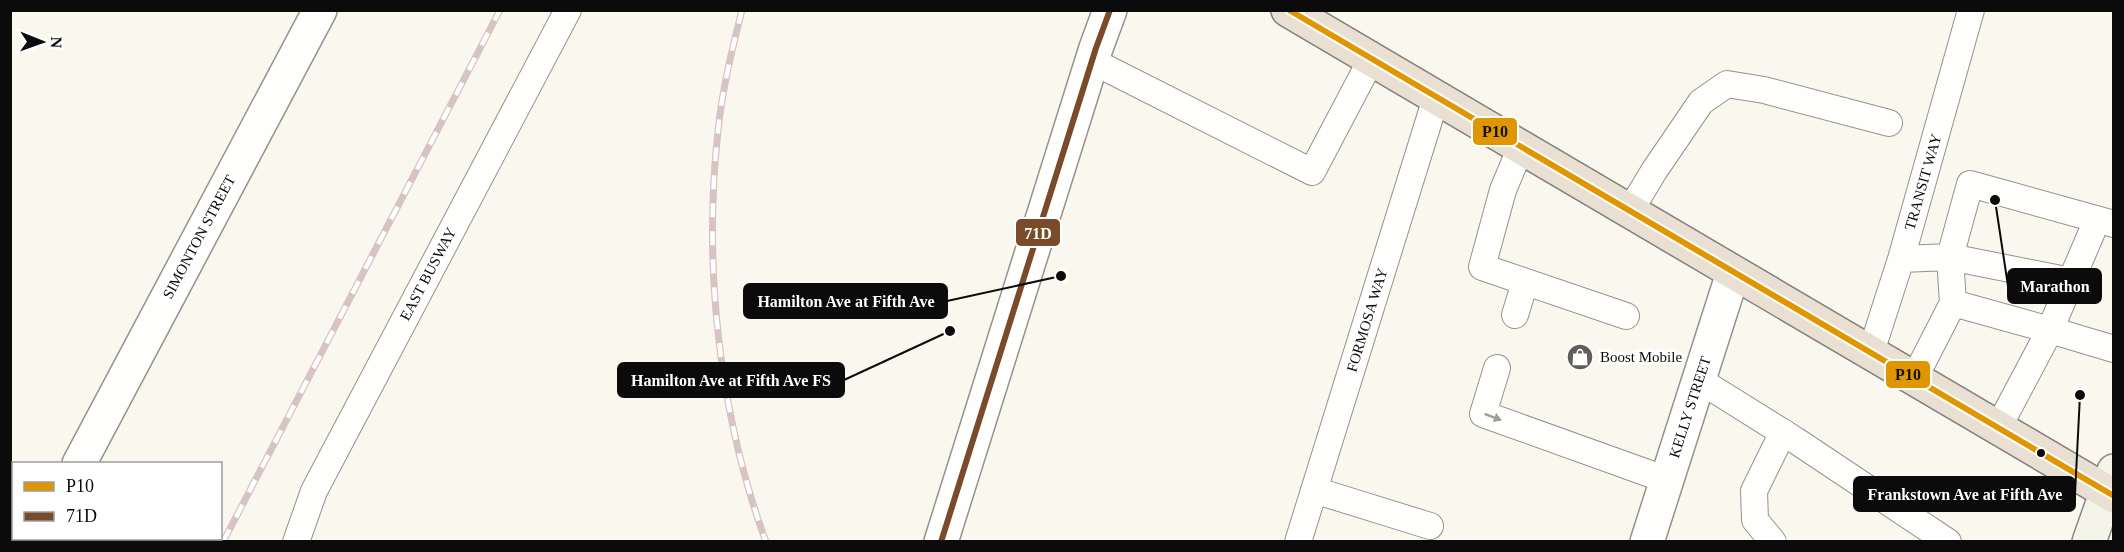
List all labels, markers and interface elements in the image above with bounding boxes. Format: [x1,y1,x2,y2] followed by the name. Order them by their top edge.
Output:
[12,12,72,72] north arrow
[48,36,65,49] text: N
[1472,117,1518,146] line badge: P10
[1482,123,1508,140] text: P10
[1902,132,1944,232] street label: TRANSIT WAY
[160,172,238,302] street label: SIMONTON STREET
[1015,218,1061,247] line badge: 71D
[397,225,459,323] street label: EAST BUSWAY
[1024,225,1052,242] text: 71D
[1344,266,1390,374] street label: FORMOSA WAY
[2008,269,2101,303] callout: Marathon
[2020,278,2090,295] text: Marathon
[744,284,947,318] callout: Hamilton Ave at Fifth Ave
[757,293,935,310] text: Hamilton Ave at Fifth Ave
[1565,342,1595,372] shop icon: Boost Mobile
[1600,349,1682,365] place label: Boost Mobile
[1666,354,1714,460] street label: KELLY STREET
[1885,360,1931,389] line badge: P10
[618,363,844,397] callout: Hamilton Ave at Fifth Ave FS
[1895,366,1921,383] text: P10
[631,372,831,389] text: Hamilton Ave at Fifth Ave FS
[1484,413,1502,423] one-way arrow
[2035,447,2047,459] unlabelled marker
[12,462,222,540] legend
[66,476,94,496] text: P10
[1854,477,2075,511] callout: Frankstown Ave at Fifth Ave
[1868,486,2062,503] text: Frankstown Ave at Fifth Ave
[66,506,97,526] text: 71D

